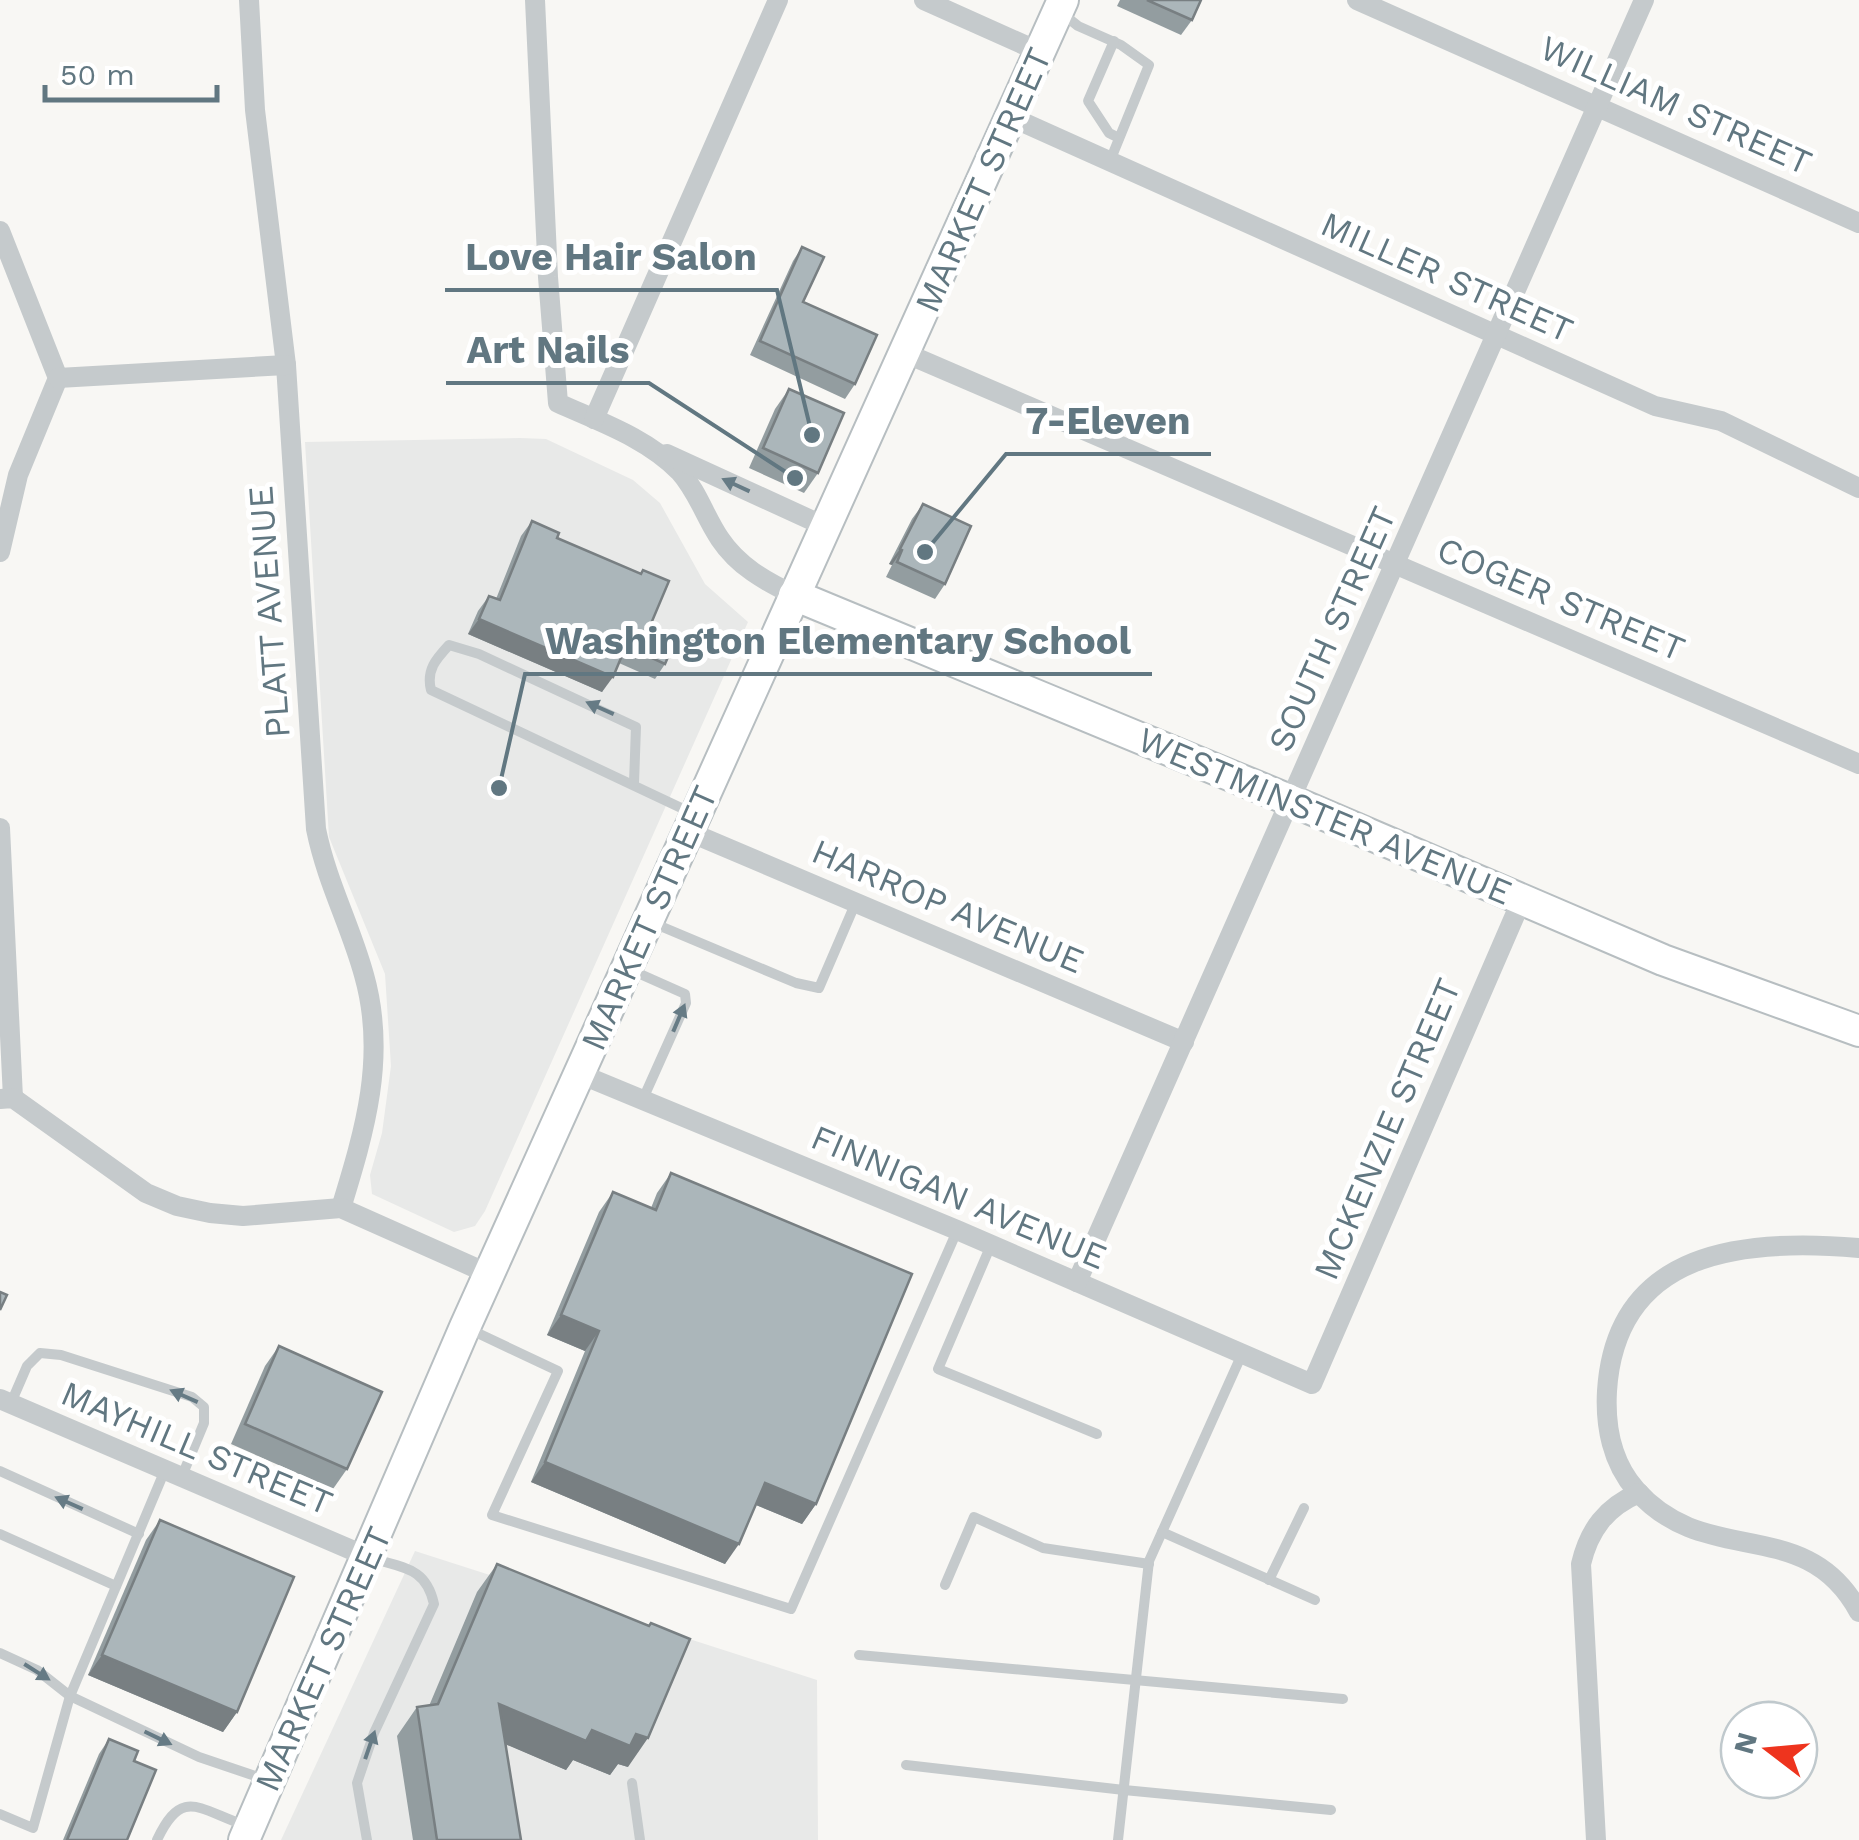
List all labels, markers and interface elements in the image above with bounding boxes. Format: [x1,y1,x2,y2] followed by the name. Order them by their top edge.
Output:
[1534,26,1818,184] street label: WILLIAM STREET
[45,40,218,102] scale bar
[906,41,1060,319] street label: MARKET STREET
[60,57,135,92] text: 50 m
[1315,203,1579,351] street label: MILLER STREET
[445,222,777,290] callout: Love Hair Salon
[465,235,757,279] text: Love Hair Salon
[446,315,649,383] callout: Art Nails
[467,328,629,372] text: Art Nails
[1006,386,1211,454] callout: 7-Eleven
[1025,399,1191,443] text: 7-Eleven
[721,477,750,494] one-way arrow
[239,484,299,740] street label: PLATT AVENUE
[1259,500,1405,758] street label: SOUTH STREET
[1431,528,1691,670] street label: COGER STREET
[525,606,1152,674] callout: Washington Elementary School
[545,619,1131,663] text: Washington Elementary School
[585,700,615,716] one-way arrow
[1132,718,1518,914] street label: WESTMINSTER AVENUE
[572,779,726,1057] street label: MARKET STREET
[806,830,1090,982] street label: HARROP AVENUE
[1305,972,1469,1286] street label: MCKENZIE STREET
[671,1003,687,1033] one-way arrow
[805,1116,1113,1278] street label: FINNIGAN AVENUE
[55,1372,339,1524] street label: MAYHILL STREET
[169,1388,198,1405] one-way arrow
[54,1494,83,1511] one-way arrow
[246,1520,400,1798] street label: MARKET STREET
[23,1662,50,1681] one-way arrow
[1719,1700,1819,1800] north arrow
[144,1729,173,1746] one-way arrow
[1727,1729,1764,1758] text: N
[363,1730,378,1760] one-way arrow

